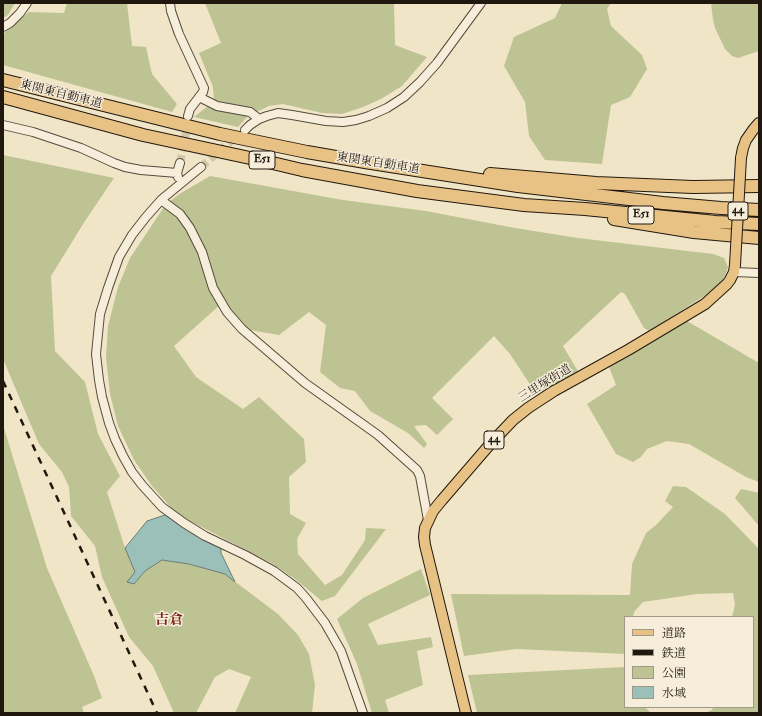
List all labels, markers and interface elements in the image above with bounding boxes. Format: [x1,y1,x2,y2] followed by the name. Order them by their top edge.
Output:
[19,78,103,112] street label: 東関東自動車道
[335,150,421,178] street label: 東関東自動車道
[249,151,275,169] road number: E51
[728,202,748,220] road number: 44
[628,206,654,224] road number: E51
[516,362,574,406] street label: 三里塚街道
[484,431,504,449] road number: 44
[155,613,183,629] district label: 吉倉
[624,616,754,708] legend
[662,626,686,641] text: 道路
[662,646,686,661] text: 鉄道
[662,666,686,681] text: 公園
[662,686,686,701] text: 水域

